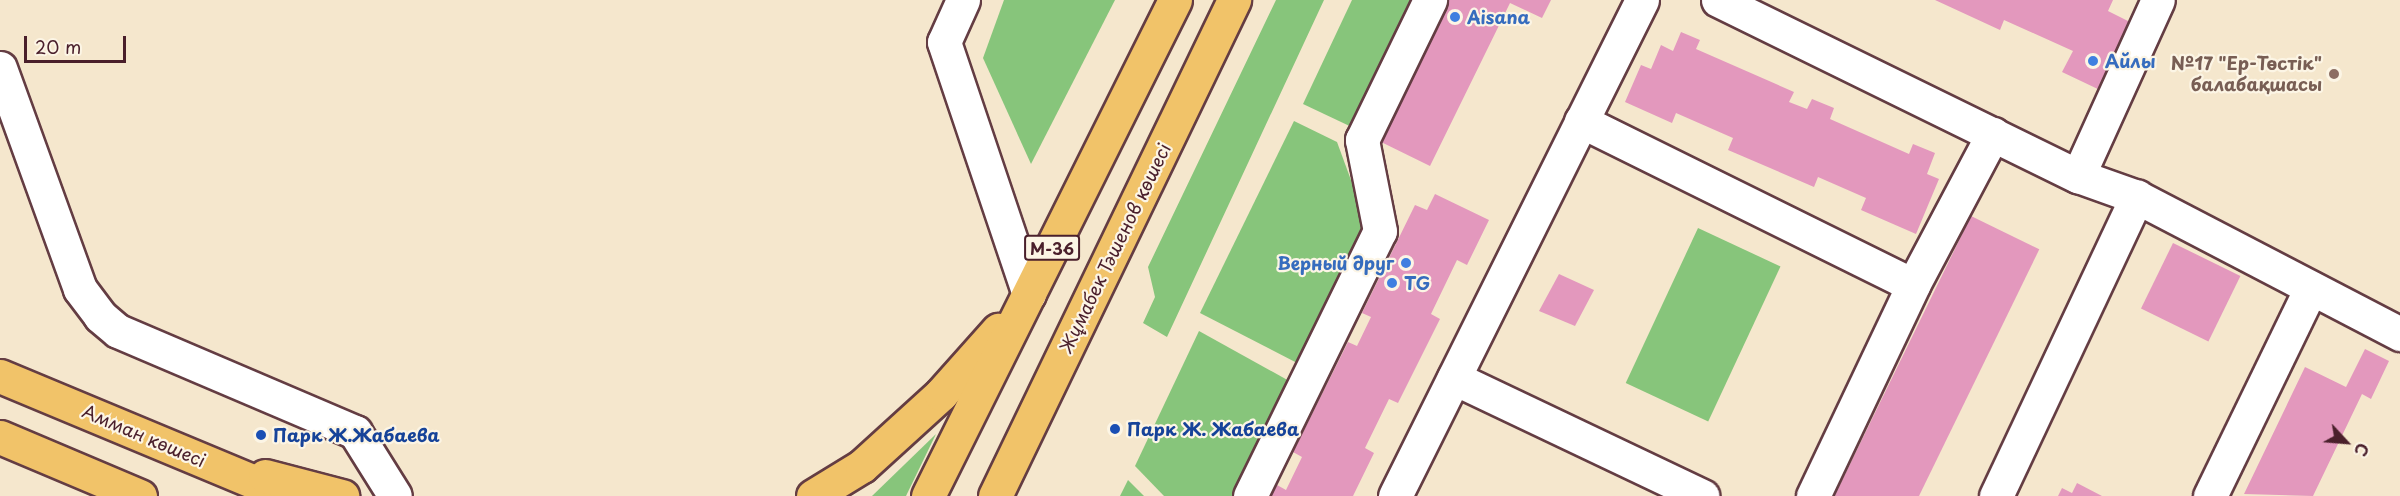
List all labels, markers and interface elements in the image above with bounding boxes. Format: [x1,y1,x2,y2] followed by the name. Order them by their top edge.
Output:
[1467,6,1530,28] place label: Aisana
[1448,10,1462,24] marker: Aisana
[27,24,129,62] scale bar
[35,33,81,60] text: 20 m
[2105,50,2155,72] place label: Айлы
[2171,53,2322,96] place label: №17 "Ер-Төстік" балабақшасы
[2086,54,2100,68] marker: Айлы
[2327,67,2341,81] marker: №17 "Ер-Төстік" балабақшасы
[1055,139,1175,357] street label: Жұмабек Тәшенов көшесі
[1024,235,1080,261] road number: M-36
[1276,252,1394,274] place label: Верный друг
[1399,256,1413,270] marker: Верный друг
[1404,272,1430,294] place label: TG
[1385,276,1399,290] marker: TG
[79,400,209,472] street label: Амман көшесі
[2316,412,2376,472] north arrow
[1127,418,1299,440] place label: Парк Ж. Жабаева
[1108,422,1122,436] marker: Парк Ж. Жабаева
[273,424,439,446] place label: Парк Ж.Жабаева
[254,428,268,442] marker: Парк Ж.Жабаева
[2349,439,2376,461] text: С

